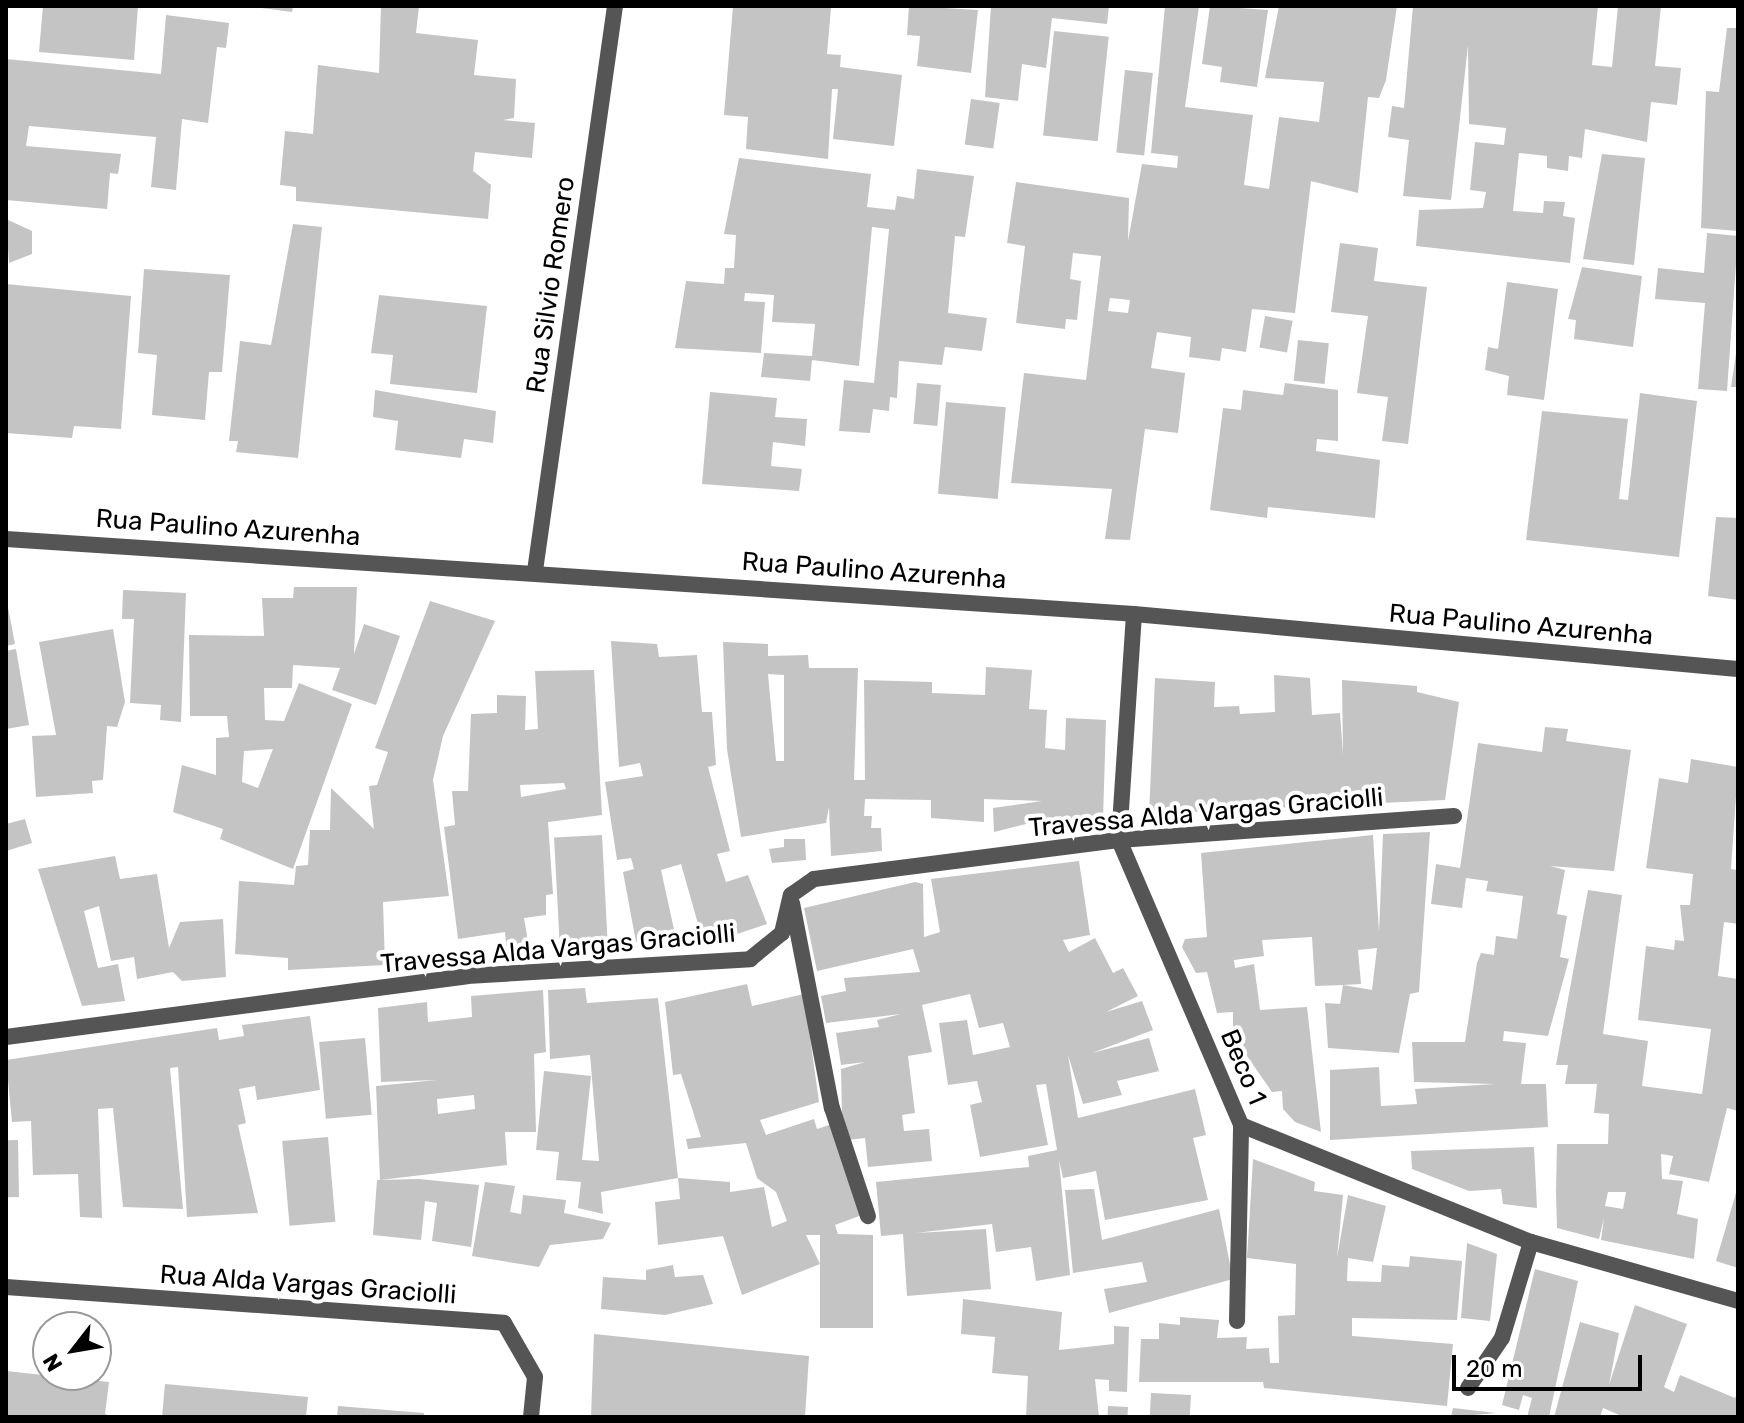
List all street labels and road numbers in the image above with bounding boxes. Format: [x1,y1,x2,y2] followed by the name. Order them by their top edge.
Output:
[520,175,582,395] street label: Rua Silvio Romero
[94,503,362,553] street label: Rua Paulino Azurenha
[740,546,1008,596] street label: Rua Paulino Azurenha
[1387,598,1655,652] street label: Rua Paulino Azurenha
[1027,782,1385,844] street label: Travessa Alda Vargas Graciolli
[379,918,737,980] street label: Travessa Alda Vargas Graciolli
[1213,1025,1273,1109] street label: Beco 1
[158,1259,458,1311] street label: Rua Alda Vargas Graciolli

